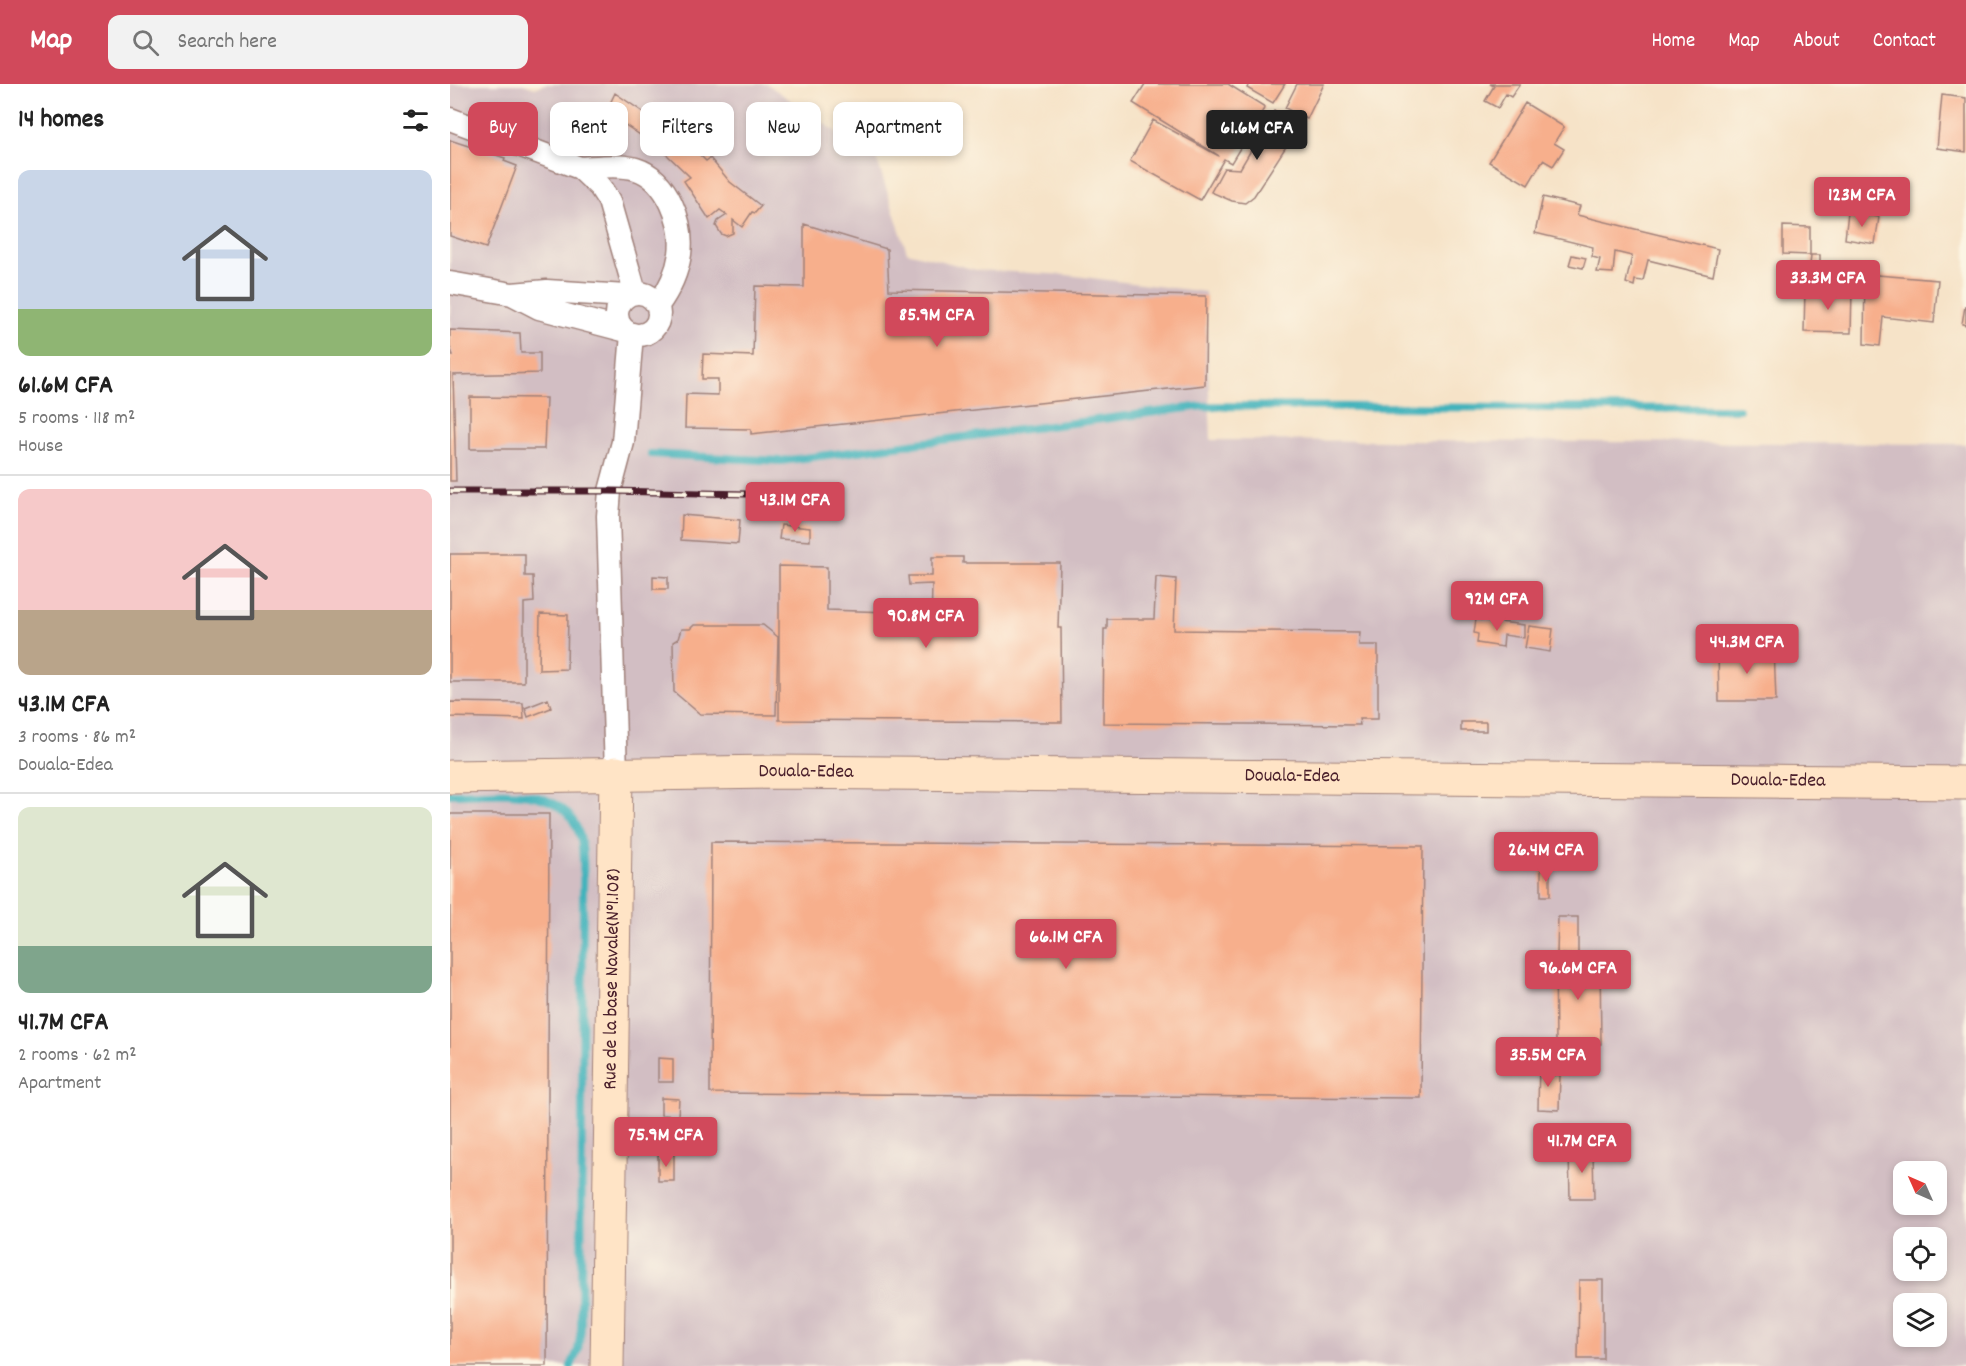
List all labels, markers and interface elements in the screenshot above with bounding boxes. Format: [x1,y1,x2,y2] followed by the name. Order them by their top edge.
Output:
[108,15,528,69] search box
[30,22,72,62] text: Map
[129,26,162,59] icon: search
[177,27,277,58] text: Search here
[1651,27,1695,57] text: Home
[1728,27,1760,57] text: Map
[1793,27,1840,57] text: About
[1873,27,1936,57] text: Contact
[18,102,104,139] text: 14 homes
[468,102,538,156] chip: Buy
[550,102,628,156] chip: Rent
[640,102,734,156] chip: Filters
[746,102,821,156] chip: New
[833,102,963,156] chip: Apartment
[399,104,432,137] icon: filters
[1188,110,1326,161] pin: 61.6M CFA
[1220,115,1294,143] text: 61.6M CFA
[1800,177,1924,228] pin: 123M CFA
[1828,182,1896,210] text: 123M CFA
[171,209,279,317] icon: home
[1759,260,1897,311] pin: 33.3M CFA
[1790,265,1866,293] text: 33.3M CFA
[868,297,1006,348] pin: 85.9M CFA
[899,302,975,330] text: 85.9M CFA
[18,368,113,405] text: 61.6M CFA
[18,405,135,433] text: 5 rooms · 118 m²
[18,433,63,461] text: House
[726,482,864,533] pin: 43.1M CFA
[760,487,830,515] text: 43.1M CFA
[171,528,279,636] icon: home
[1442,581,1552,632] pin: 92M CFA
[1465,586,1529,614] text: 92M CFA
[857,598,995,649] pin: 90.8M CFA
[887,603,965,631] text: 90.8M CFA
[1678,624,1816,675] pin: 44.3M CFA
[1710,629,1784,657] text: 44.3M CFA
[18,687,110,724] text: 43.1M CFA
[18,724,136,752] text: 3 rooms · 86 m²
[18,752,113,780] text: Douala-Edea
[758,758,854,787] street label: Douala-Edea
[1244,762,1340,791] street label: Douala-Edea
[1730,767,1826,796] street label: Douala-Edea
[1477,832,1615,883] pin: 26.4M CFA
[1508,837,1584,865] text: 26.4M CFA
[171,846,279,954] icon: home
[597,868,629,1090] street label: Rue de la base Navale(N°1.108)
[997,919,1135,970] pin: 66.1M CFA
[1029,924,1103,952] text: 66.1M CFA
[1509,950,1647,1001] pin: 96.6M CFA
[1539,955,1617,983] text: 96.6M CFA
[18,1005,109,1042] text: 41.7M CFA
[1479,1037,1617,1088] pin: 35.5M CFA
[18,1042,137,1070] text: 2 rooms · 62 m²
[1510,1042,1586,1070] text: 35.5M CFA
[18,1070,101,1098] text: Apartment
[597,1117,735,1168] pin: 75.9M CFA
[628,1122,704,1150] text: 75.9M CFA
[1513,1123,1651,1174] pin: 41.7M CFA
[1547,1128,1617,1156] text: 41.7M CFA
[1893,1161,1947,1215] north arrow
[1893,1161,1947,1347] map controls
[1893,1227,1947,1281] button: locate
[1893,1293,1947,1347] button: layers

